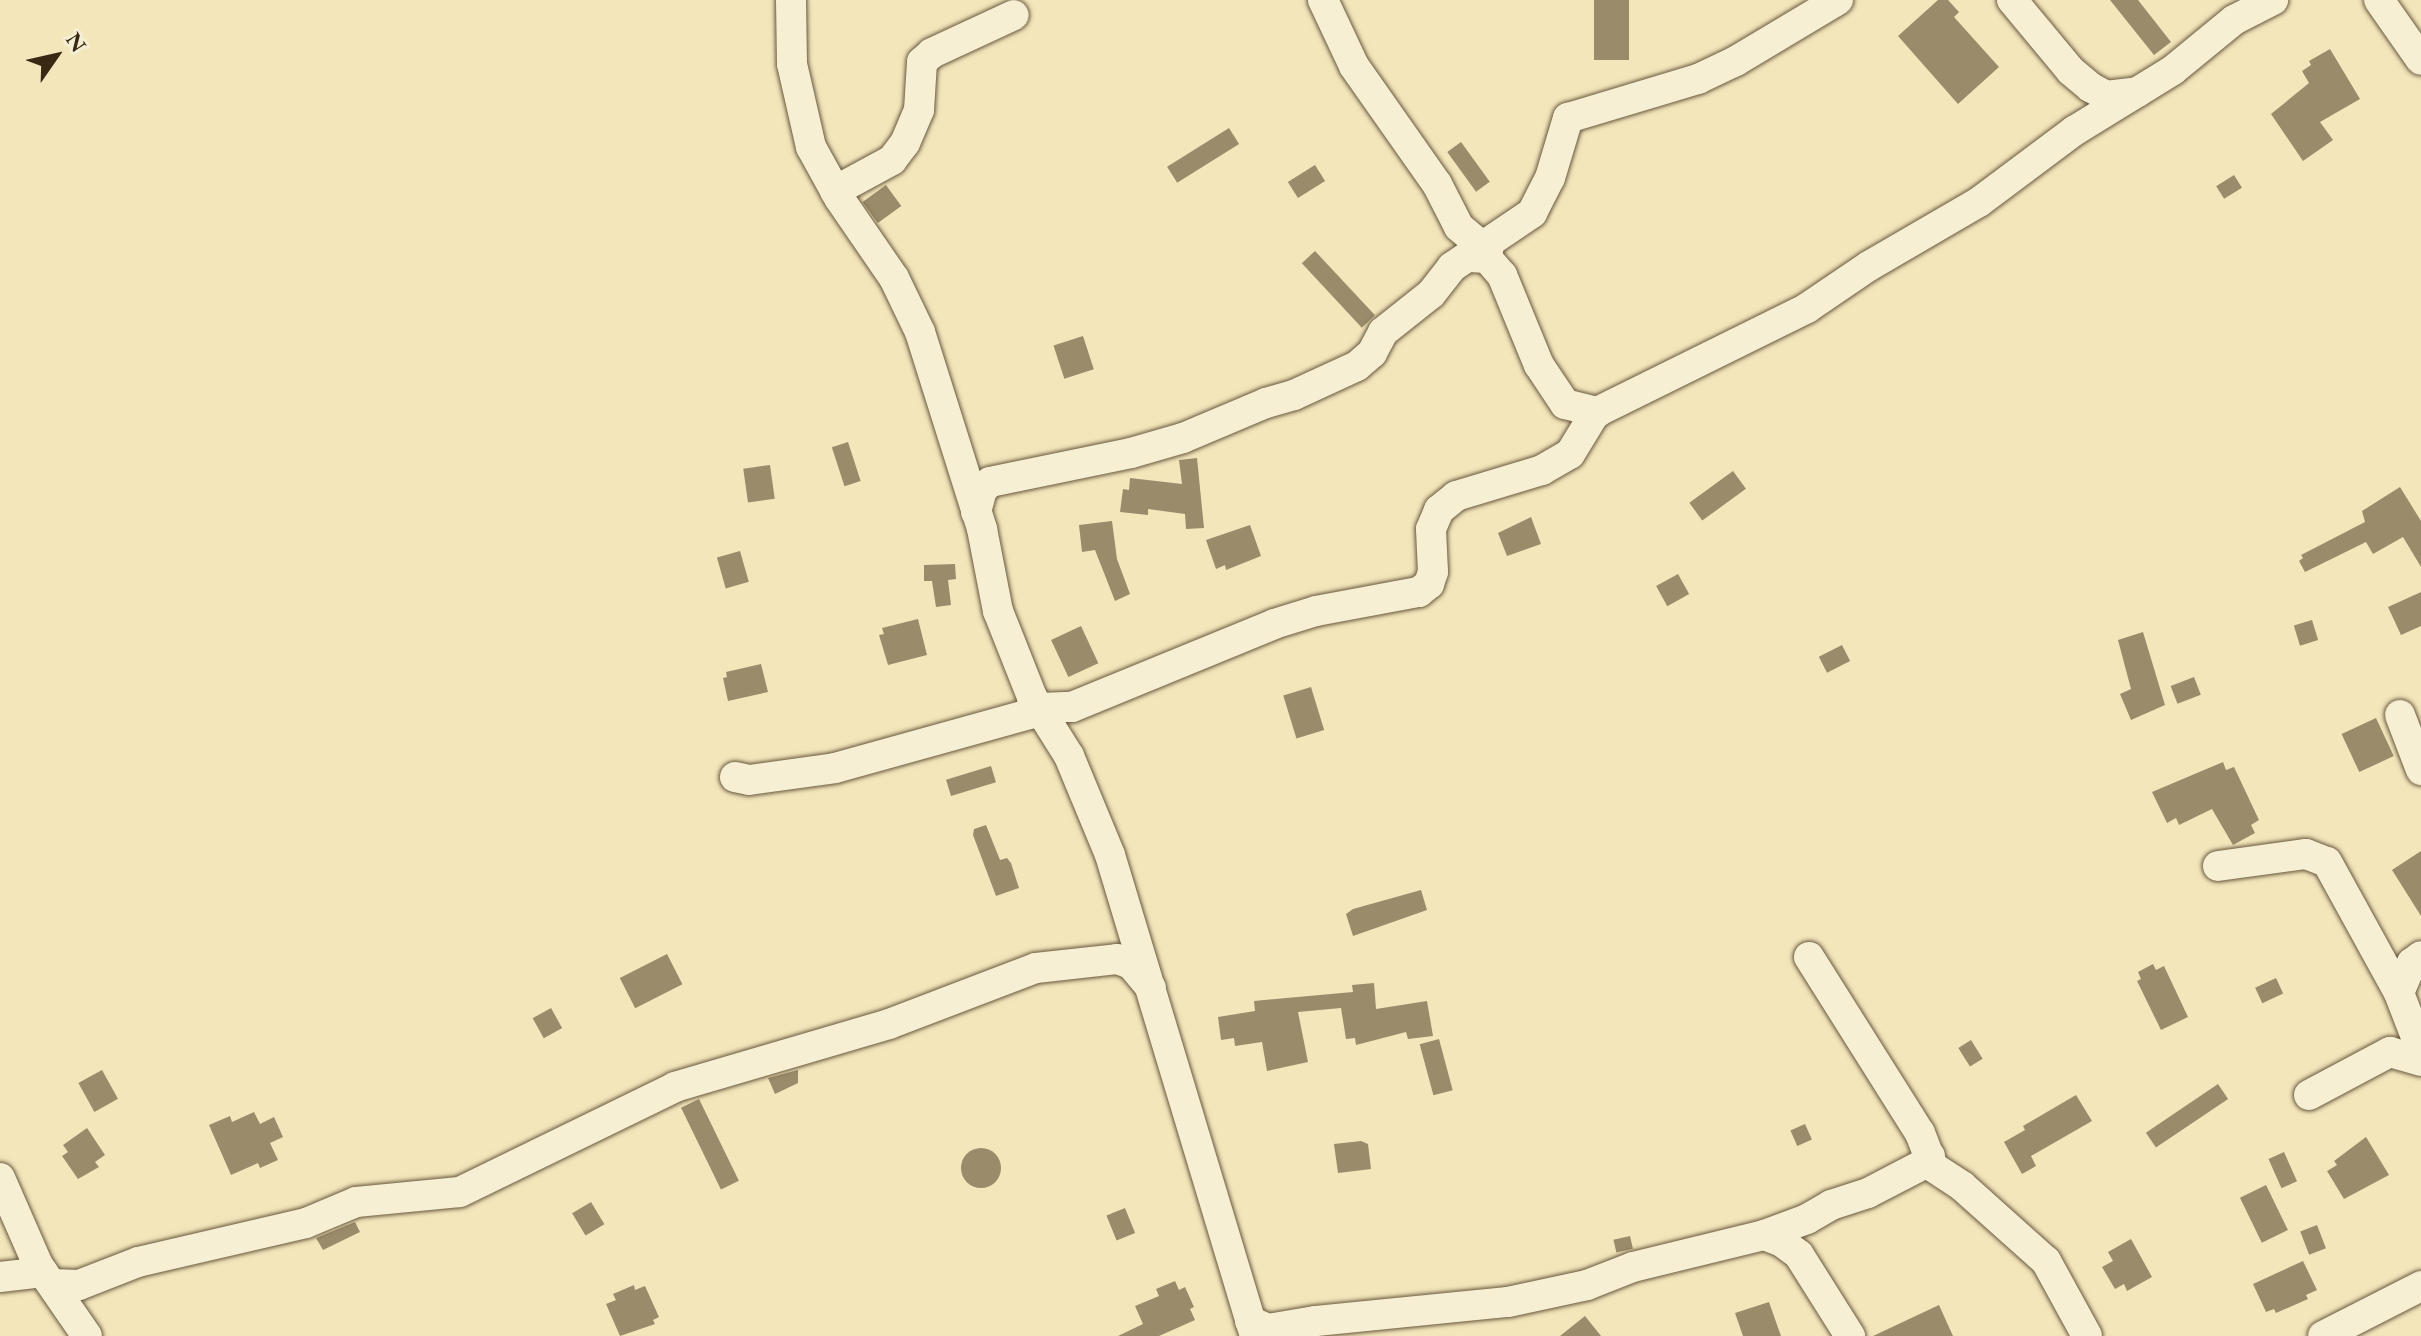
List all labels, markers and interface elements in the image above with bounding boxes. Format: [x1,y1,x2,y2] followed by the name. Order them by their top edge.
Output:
[16,16,96,96] north arrow
[59,27,93,58] text: N

